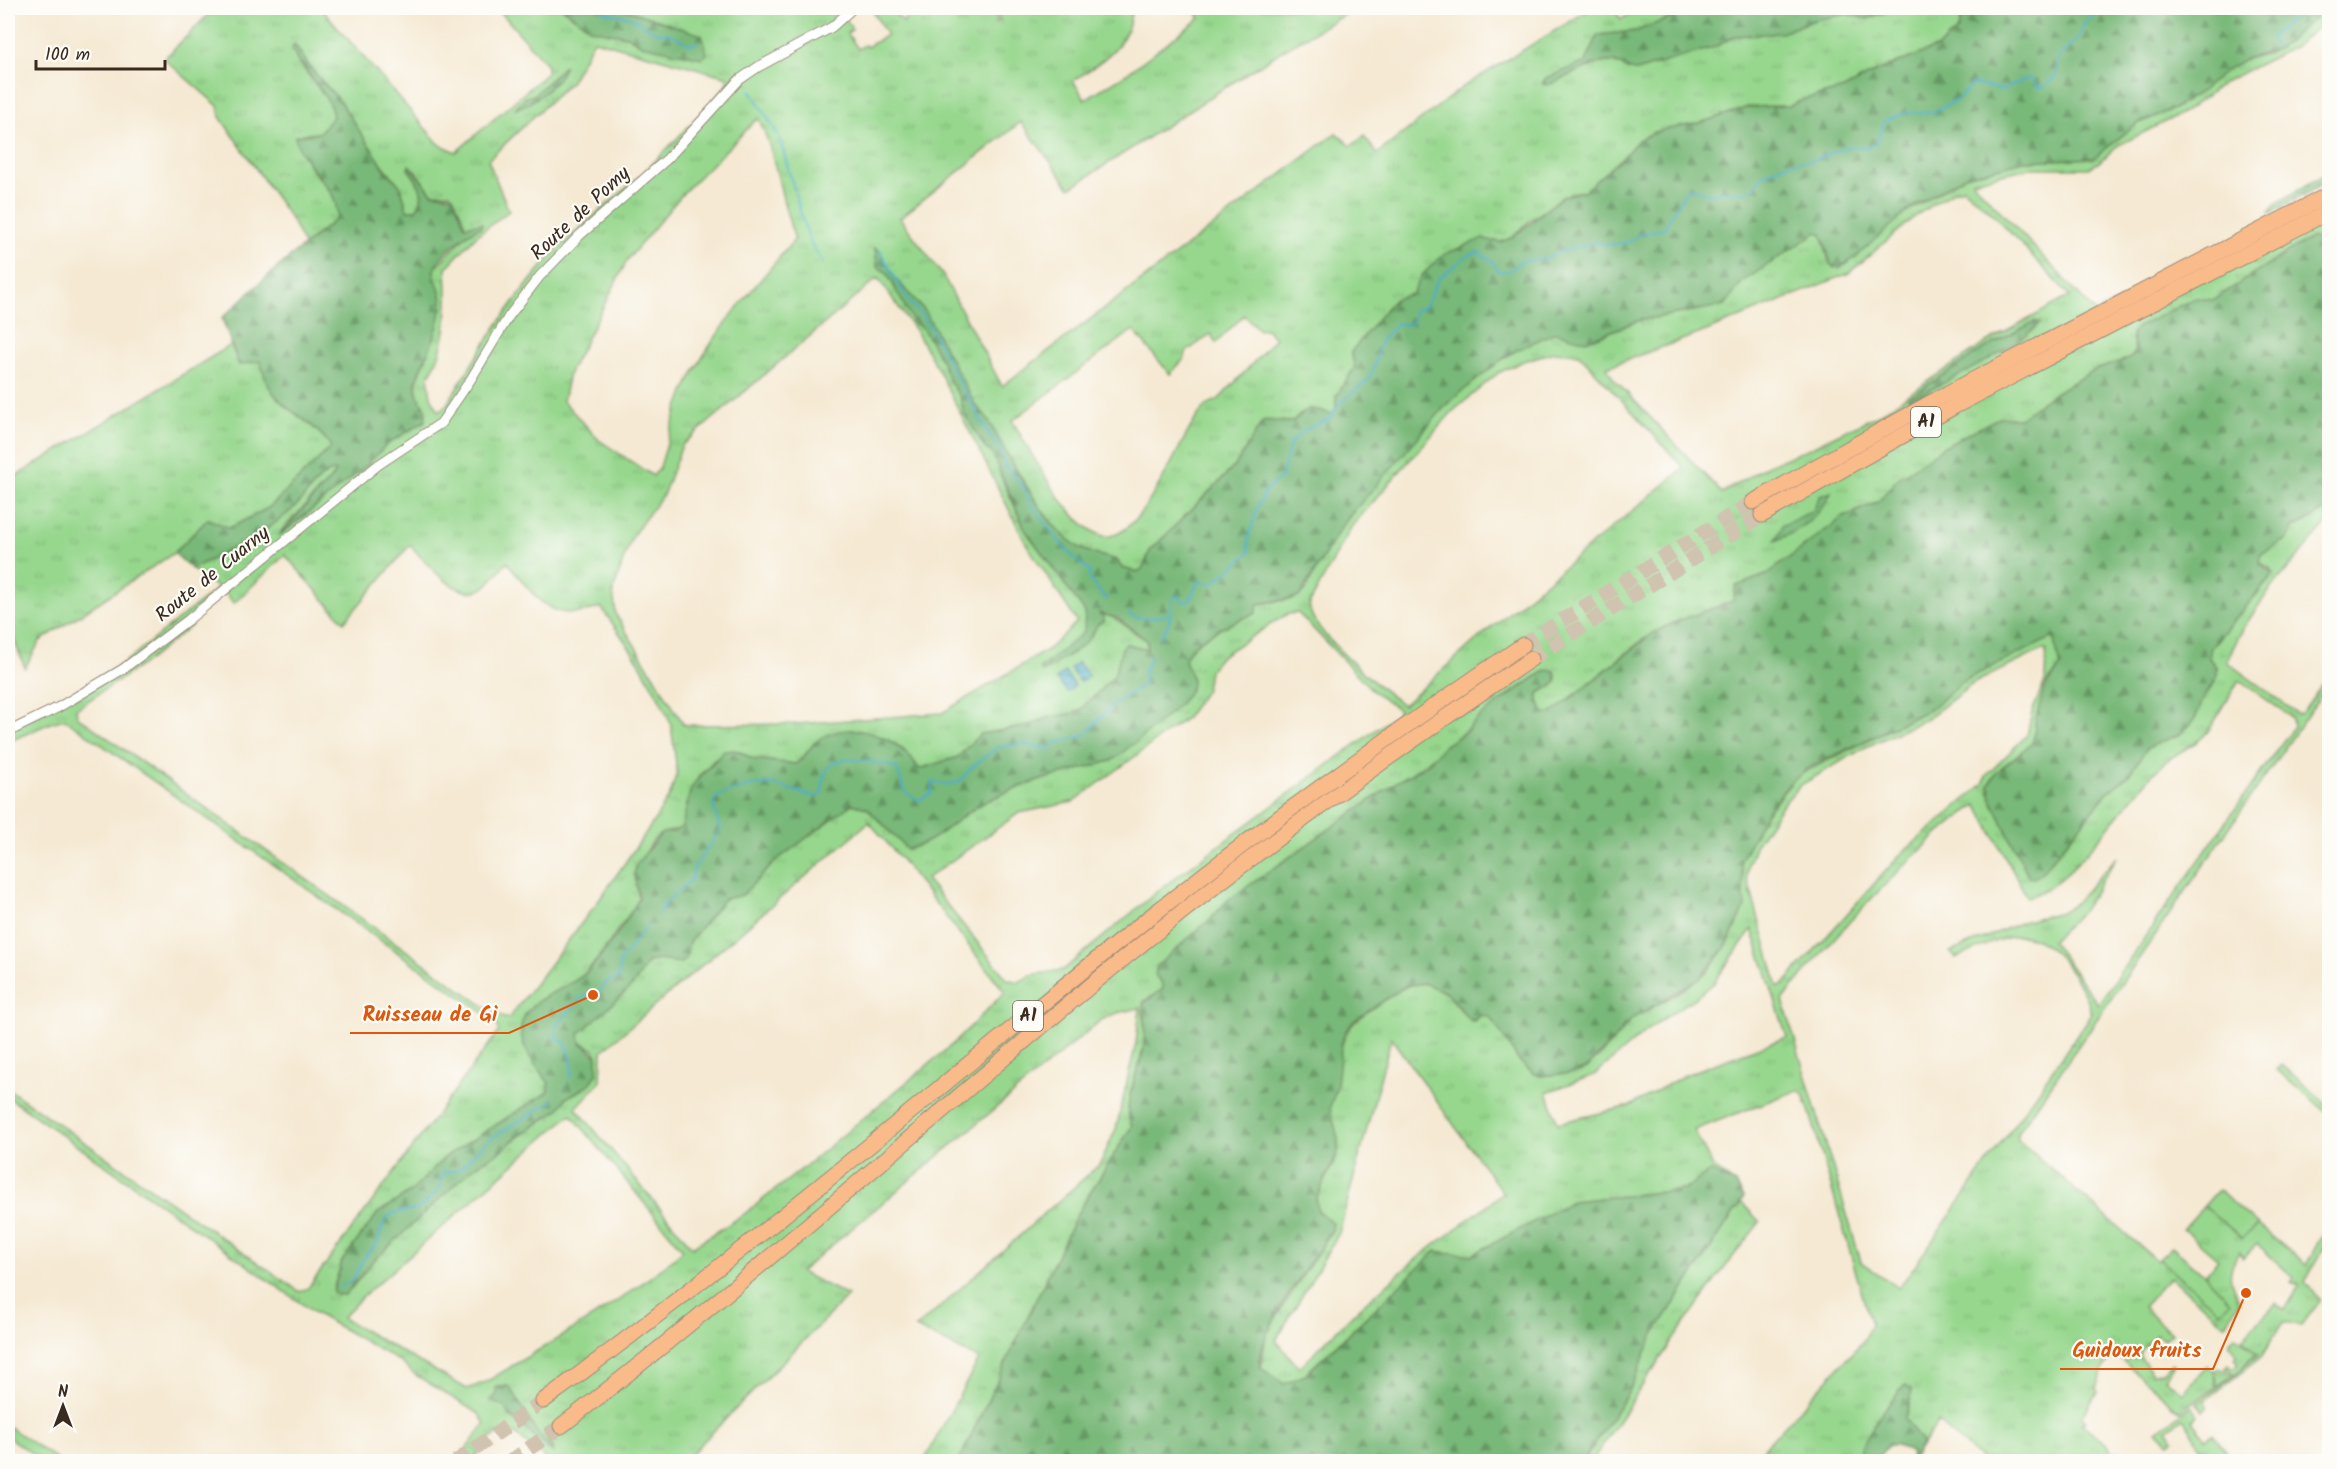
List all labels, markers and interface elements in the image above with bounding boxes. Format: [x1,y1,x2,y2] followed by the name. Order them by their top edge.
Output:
[36,33,165,71] scale bar
[45,41,90,70] text: 100 m
[524,158,639,269] street label: Route de Pomy
[1911,407,1941,437] road number: A1
[149,518,278,631] street label: Route de Cuarny
[350,994,509,1033] callout: Ruisseau de Gi
[363,999,498,1032] text: Ruisseau de Gi
[1013,1001,1043,1031] road number: A1
[2060,1330,2213,1369] callout: Guidoux fruits
[2072,1335,2202,1368] text: Guidoux fruits
[33,1376,93,1436] north arrow
[58,1380,68,1405] text: N

